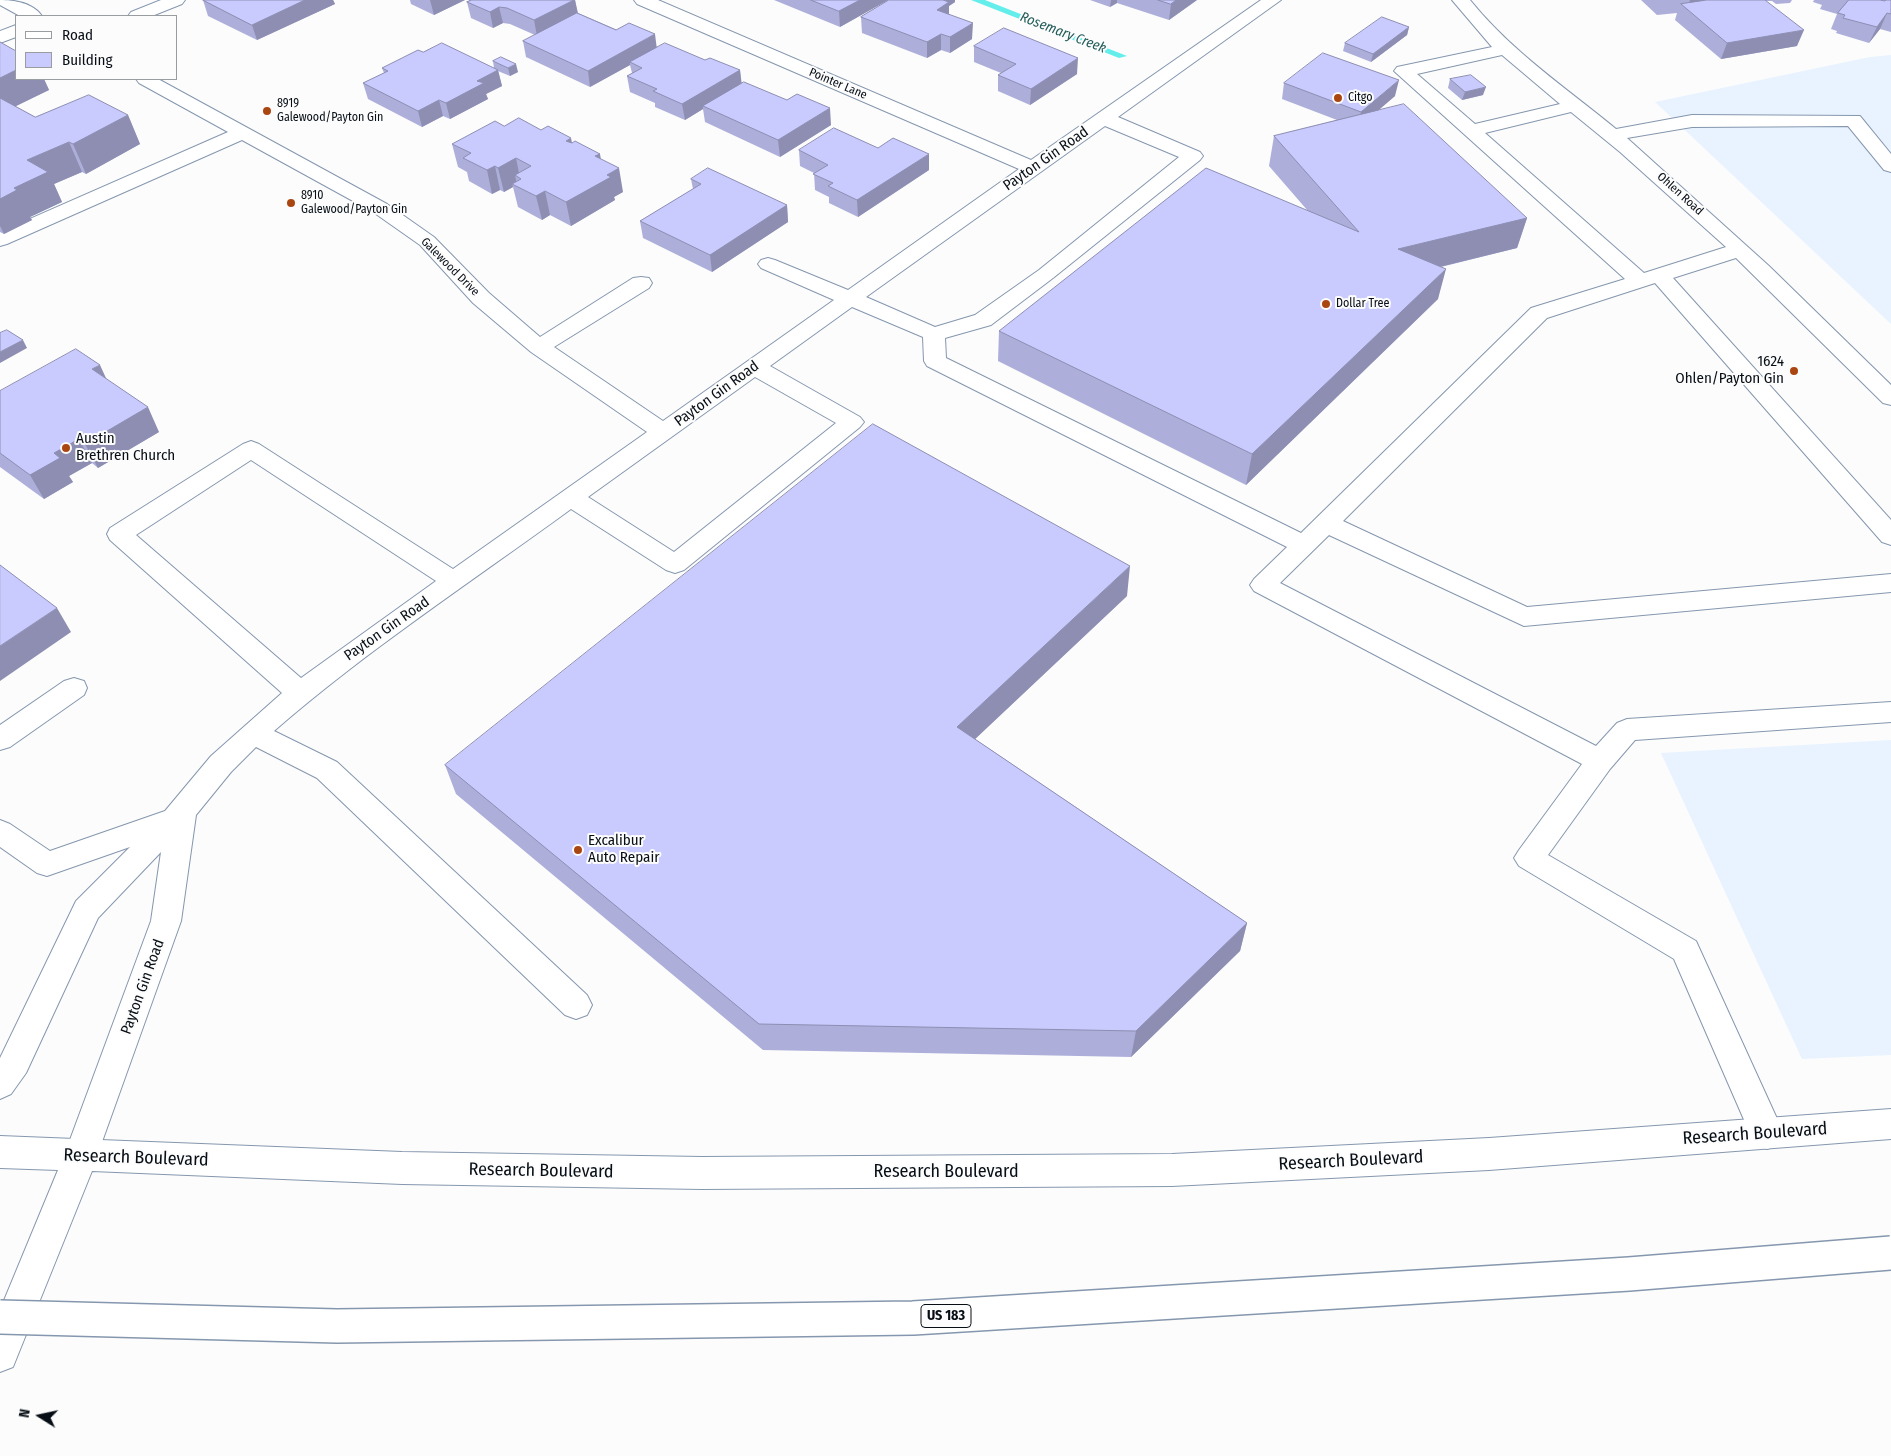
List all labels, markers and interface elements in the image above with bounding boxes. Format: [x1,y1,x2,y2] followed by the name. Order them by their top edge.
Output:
[1018,9,1108,57] water label: Rosemary Creek
[15,15,178,80] legend
[62,26,93,44] text: Road
[62,51,113,69] text: Building
[807,65,869,103] street label: Pointer Lane
[1348,91,1373,105] place label: Citgo
[1332,92,1344,104] marker: Citgo
[277,97,383,125] place label: 8919 Galewood/Payton Gin
[261,105,273,117] marker: 8919 Galewood/Payton Gin
[1000,123,1092,195] street label: Payton Gin Road
[1654,170,1706,218] street label: Ohlen Road
[301,189,407,217] place label: 8910 Galewood/Payton Gin
[285,197,297,209] marker: 8910 Galewood/Payton Gin
[418,235,482,299] street label: Galewood Drive
[1336,297,1389,311] place label: Dollar Tree
[1320,298,1332,310] marker: Dollar Tree
[1675,353,1784,388] place label: 1624 Ohlen/Payton Gin
[671,357,763,431] street label: Payton Gin Road
[1788,365,1800,377] marker: 1624 Ohlen/Payton Gin
[76,430,175,465] place label: Austin Brethren Church
[60,442,72,454] marker: Austin Brethren Church
[341,593,433,665] street label: Payton Gin Road
[588,832,659,867] place label: Excalibur Auto Repair
[572,844,584,856] marker: Excalibur Auto Repair
[117,937,169,1037] street label: Payton Gin Road
[1682,1118,1828,1150] street label: Research Boulevard
[63,1145,209,1171] street label: Research Boulevard
[1278,1146,1424,1176] street label: Research Boulevard
[468,1159,614,1183] street label: Research Boulevard
[873,1161,1019,1183] street label: Research Boulevard
[921,1304,971,1328] road number: US 183
[15,1391,65,1441] north arrow
[16,1408,34,1419] text: N

